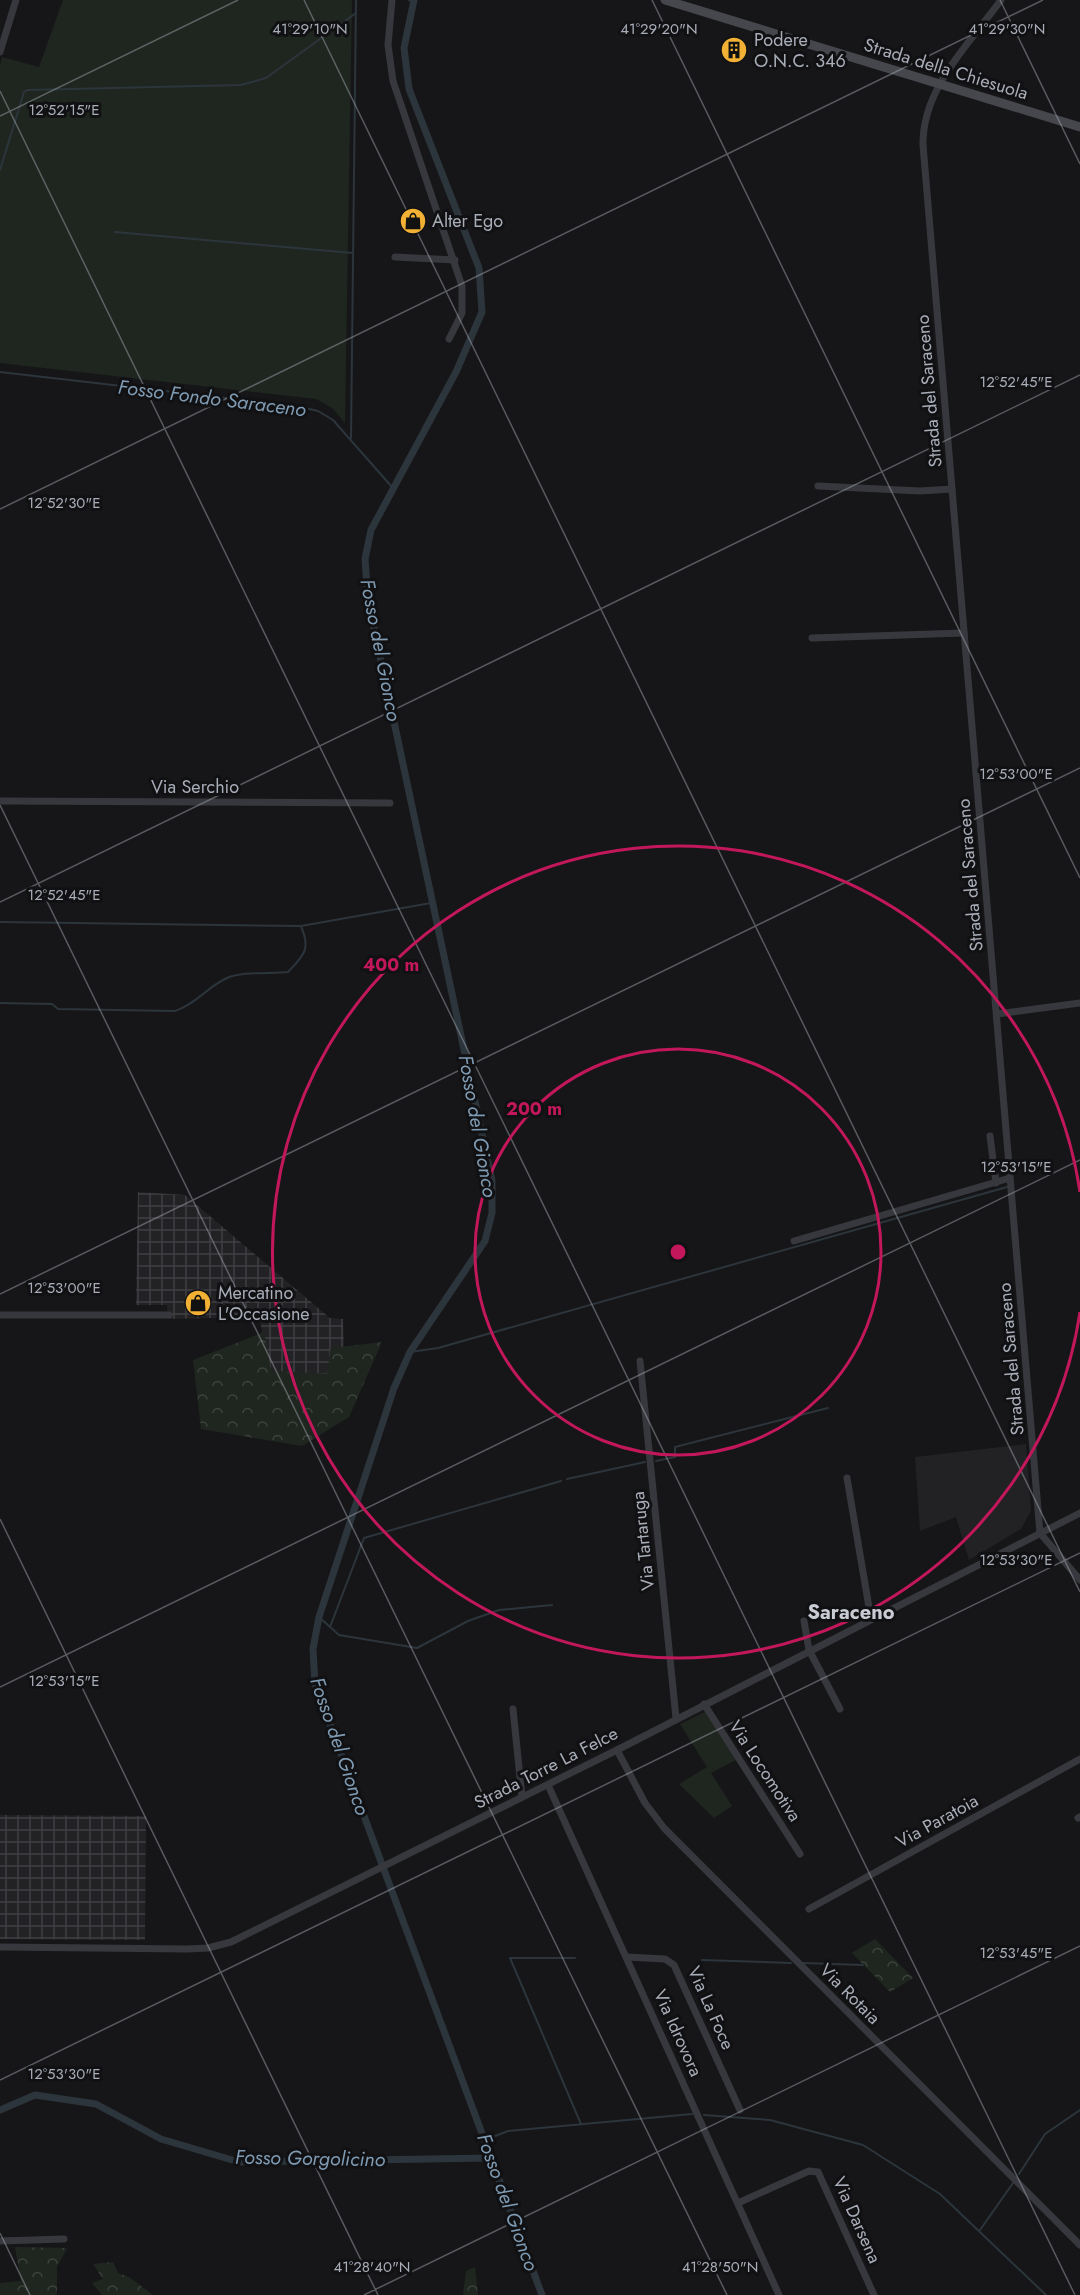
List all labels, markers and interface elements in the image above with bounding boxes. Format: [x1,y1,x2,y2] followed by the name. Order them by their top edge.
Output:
[272,18,348,40] text: 41°29'10"N
[620,18,698,40] text: 41°29'20"N
[969,18,1045,40] text: 41°29'30"N
[754,27,846,74] place label: Podere O.N.C. 346
[861,32,1031,106] street label: Strada della Chiesuola
[719,35,749,65] building icon: Podere O.N.C. 346
[28,99,100,121] text: 12°52'15"E
[398,206,428,236] shop icon: Alter Ego
[432,208,503,234] place label: Alter Ego
[909,314,949,468] street label: Strada del Saraceno
[979,371,1053,393] text: 12°52'45"E
[116,373,308,424] water label: Fosso Fondo Saraceno
[27,492,101,514] text: 12°52'30"E
[353,577,409,724] water label: Fosso del Gionco
[979,763,1053,785] text: 12°53'00"E
[151,774,239,800] street label: Via Serchio
[950,798,990,952] street label: Strada del Saraceno
[27,884,101,906] text: 12°52'45"E
[363,952,419,978] text: 400 m
[451,1053,504,1200] water label: Fosso del Gionco
[506,1096,562,1122] text: 200 m
[981,1156,1051,1178] text: 12°53'15"E
[668,1242,688,1262] centre of rings
[27,1277,101,1299] text: 12°53'00"E
[218,1280,310,1327] place label: Mercatino L'Occasione
[991,1282,1031,1436] street label: Strada del Saraceno
[183,1288,213,1318] shop icon: Mercatino L'Occasione
[625,1490,661,1592] street label: Via Tartaruga
[980,1549,1052,1571] text: 12°53'30"E
[808,1598,895,1627] district label: Saraceno
[29,1670,99,1692] text: 12°53'15"E
[302,1673,377,1819] water label: Fosso del Gionco
[722,1715,808,1827] street label: Via Locomotiva
[470,1720,622,1816] street label: Strada Torre La Felce
[891,1788,983,1854] street label: Via Paratoia
[980,1942,1052,1964] text: 12°53'45"E
[814,1958,886,2030] street label: Via Rotaia
[681,1962,741,2054] street label: Via La Foce
[647,1985,709,2081] street label: Via Idrovora
[28,2063,100,2085] text: 12°53'30"E
[469,2129,546,2275] water label: Fosso del Gionco
[235,2143,386,2174] water label: Fosso Gorgolicino
[826,2173,888,2267] street label: Via Darsena
[333,2256,411,2278] text: 41°28'40"N
[682,2256,758,2278] text: 41°28'50"N

